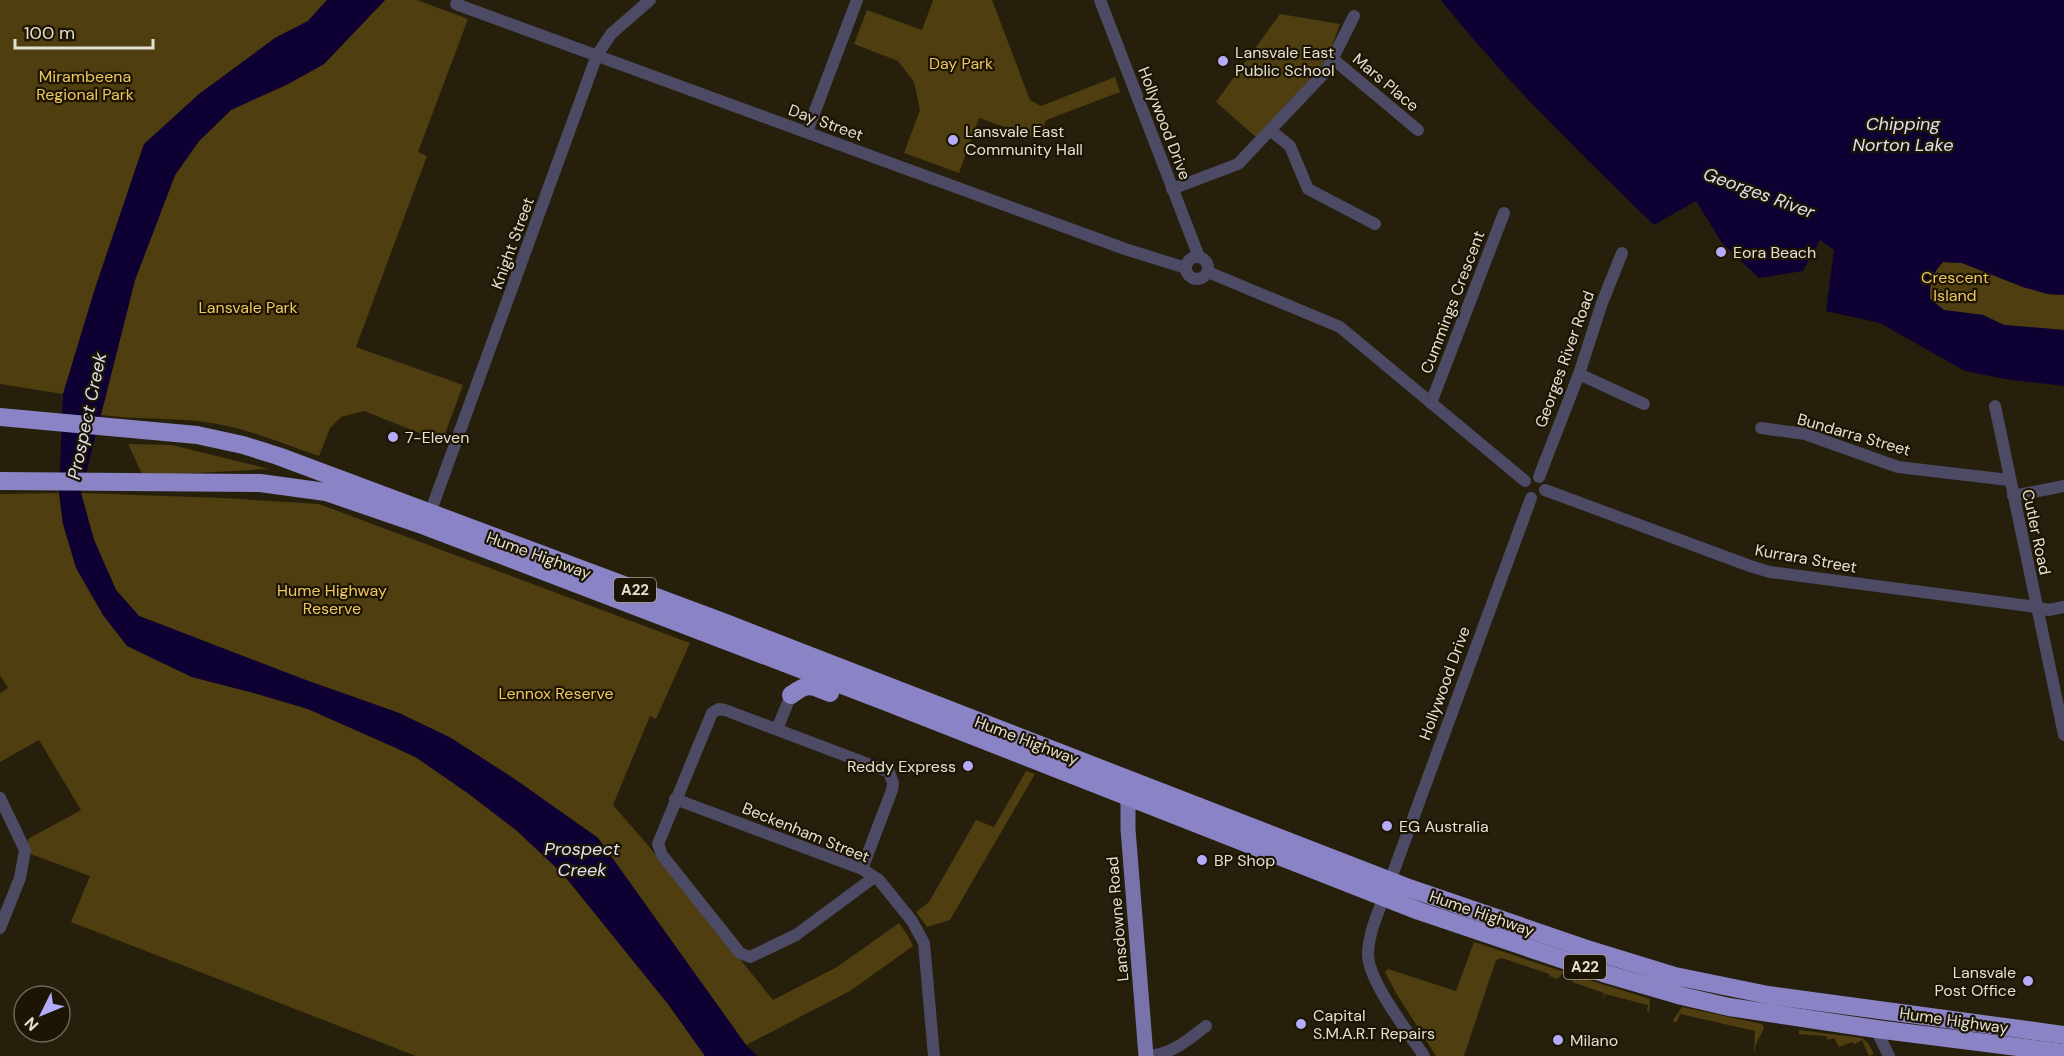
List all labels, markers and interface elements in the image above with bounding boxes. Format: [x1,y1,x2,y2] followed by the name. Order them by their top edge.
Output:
[15,12,153,50] scale bar
[24,21,75,45] text: 100 m
[1235,42,1334,81] place label: Lansvale East Public School
[1348,49,1423,116] street label: Mars Place
[929,53,993,74] park label: Day Park
[1216,54,1230,68] marker: Lansvale East Public School
[1133,64,1196,183] street label: Hollywood Drive
[36,66,134,105] park label: Mirambeena Regional Park
[786,99,866,146] street label: Day Street
[1852,112,1954,157] water label: Chipping Norton Lake
[965,121,1083,160] place label: Lansvale East Community Hall
[946,133,960,147] marker: Lansvale East Community Hall
[1700,162,1819,225] water label: Georges River
[486,194,539,292] street label: Knight Street
[1416,228,1489,377] street label: Cummings Crescent
[1733,242,1816,263] place label: Eora Beach
[1714,245,1728,259] marker: Eora Beach
[1921,267,1989,306] park label: Crescent Island
[1530,288,1599,431] street label: Georges River Road
[198,297,298,318] park label: Lansvale Park
[62,349,112,482] water label: Prospect Creek
[1795,408,1913,461] street label: Bundarra Street
[405,427,469,448] place label: 7-Eleven
[386,430,400,444] marker: 7-Eleven
[2017,487,2056,577] street label: Cutler Road
[484,527,594,584] street label: Hume Highway
[1753,539,1858,578] street label: Kurrara Street
[614,578,656,602] road number: A22
[277,580,387,619] park label: Hume Highway Reserve
[1414,623,1475,743] street label: Hollywood Drive
[498,683,614,704] park label: Lennox Reserve
[972,711,1082,770] street label: Hume Highway
[847,756,956,777] place label: Reddy Express
[961,759,975,773] marker: Reddy Express
[739,797,873,868] street label: Beckenham Street
[1399,816,1489,837] place label: EG Australia
[1380,819,1394,833] marker: EG Australia
[544,837,621,882] water label: Prospect Creek
[1214,850,1275,871] place label: BP Shop
[1195,853,1209,867] marker: BP Shop
[1102,855,1133,982] street label: Lansdowne Road
[1427,886,1537,941] street label: Hume Highway
[1564,955,1606,979] road number: A22
[1934,962,2016,1001] place label: Lansvale Post Office
[2021,974,2035,988] marker: Lansvale Post Office
[12,984,72,1044] north arrow
[1898,1002,2010,1039] street label: Hume Highway
[1313,1005,1435,1044] place label: Capital S.M.A.R.T Repairs
[20,1012,43,1035] text: N
[1294,1017,1308,1031] marker: Capital S.M.A.R.T Repairs
[1570,1030,1618,1051] place label: Milano
[1551,1033,1565,1047] marker: Milano

